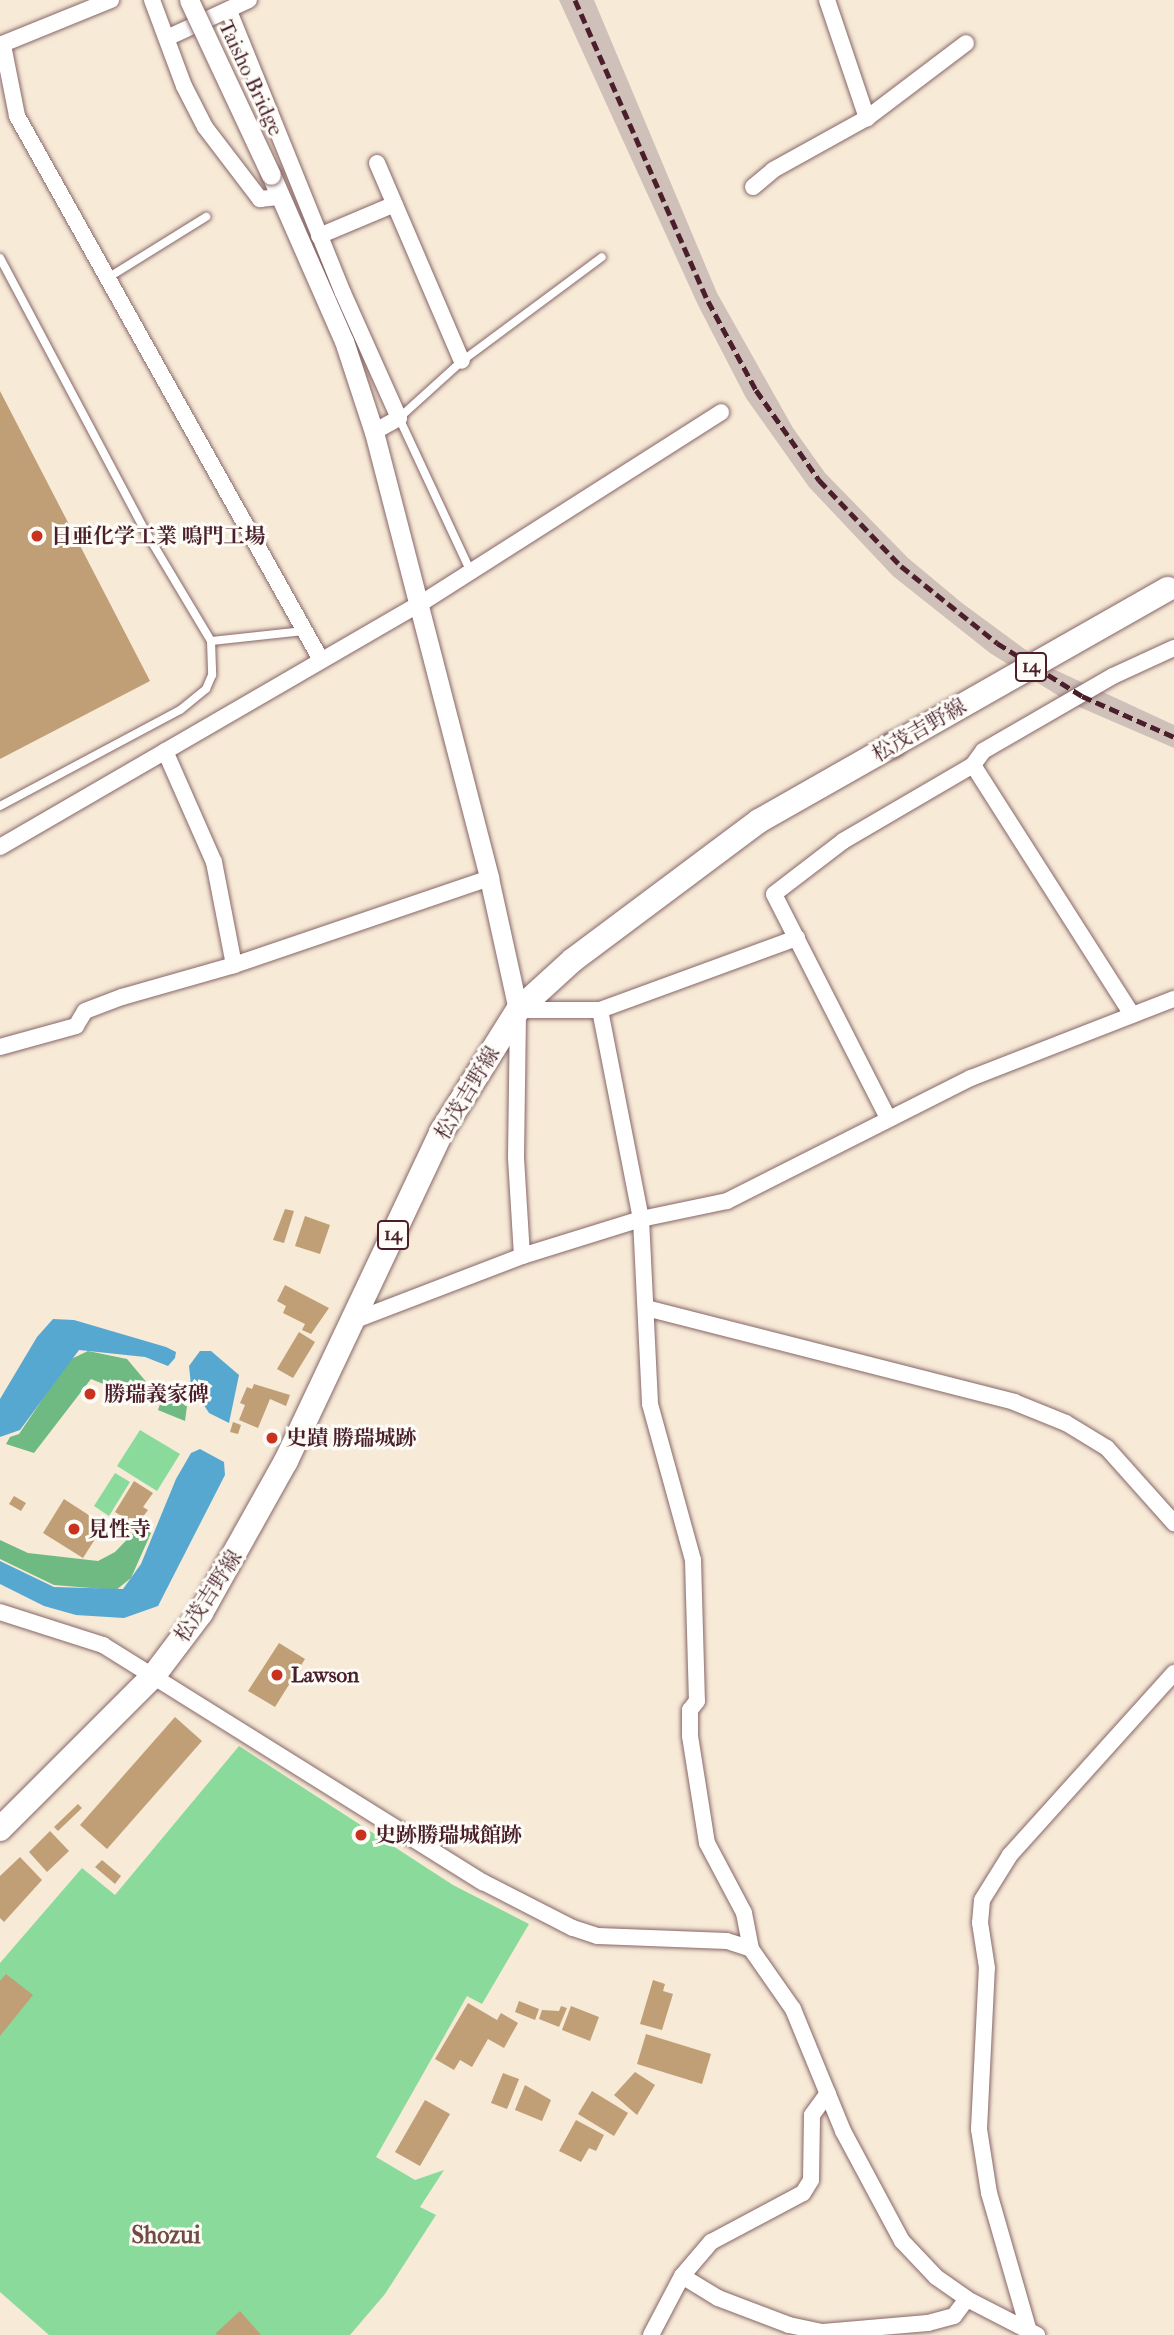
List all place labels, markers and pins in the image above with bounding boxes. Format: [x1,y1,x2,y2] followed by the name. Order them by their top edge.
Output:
[51,523,266,549] place label: 日亜化学工業 鳴門工場
[29,528,45,544] marker: 日亜化学工業 鳴門工場
[104,1381,209,1407] place label: 勝瑞義家碑
[82,1386,98,1402] marker: 勝瑞義家碑
[286,1425,417,1451] place label: 史蹟 勝瑞城跡
[264,1430,280,1446] marker: 史蹟 勝瑞城跡
[88,1516,151,1542] place label: 見性寺
[66,1521,82,1537] marker: 見性寺
[291,1662,359,1688] place label: Lawson
[269,1667,285,1683] marker: Lawson
[375,1822,522,1848] place label: 史跡勝瑞城館跡
[353,1827,369,1843] marker: 史跡勝瑞城館跡

